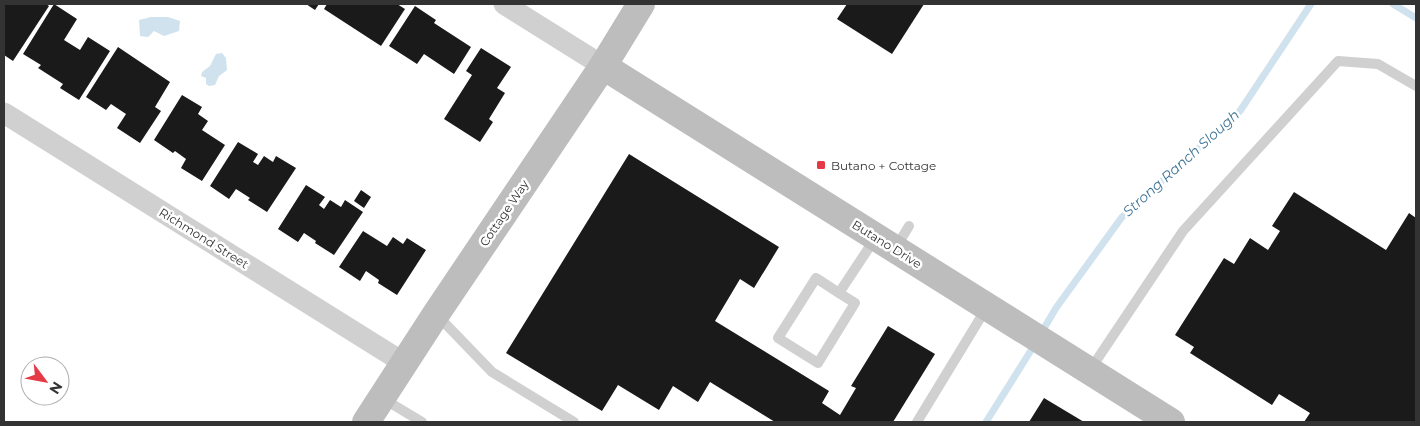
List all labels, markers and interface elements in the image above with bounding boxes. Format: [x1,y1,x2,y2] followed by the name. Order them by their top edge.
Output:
[1119,106,1243,220] water label: Strong Ranch Slough
[831,158,936,173] place label: Butano + Cottage
[815,159,827,171] marker: Butano + Cottage
[476,177,532,249] street label: Cottage Way
[157,204,252,272] street label: Richmond Street
[850,217,924,271] street label: Butano Drive
[20,356,70,406] north arrow
[45,378,67,397] text: N

